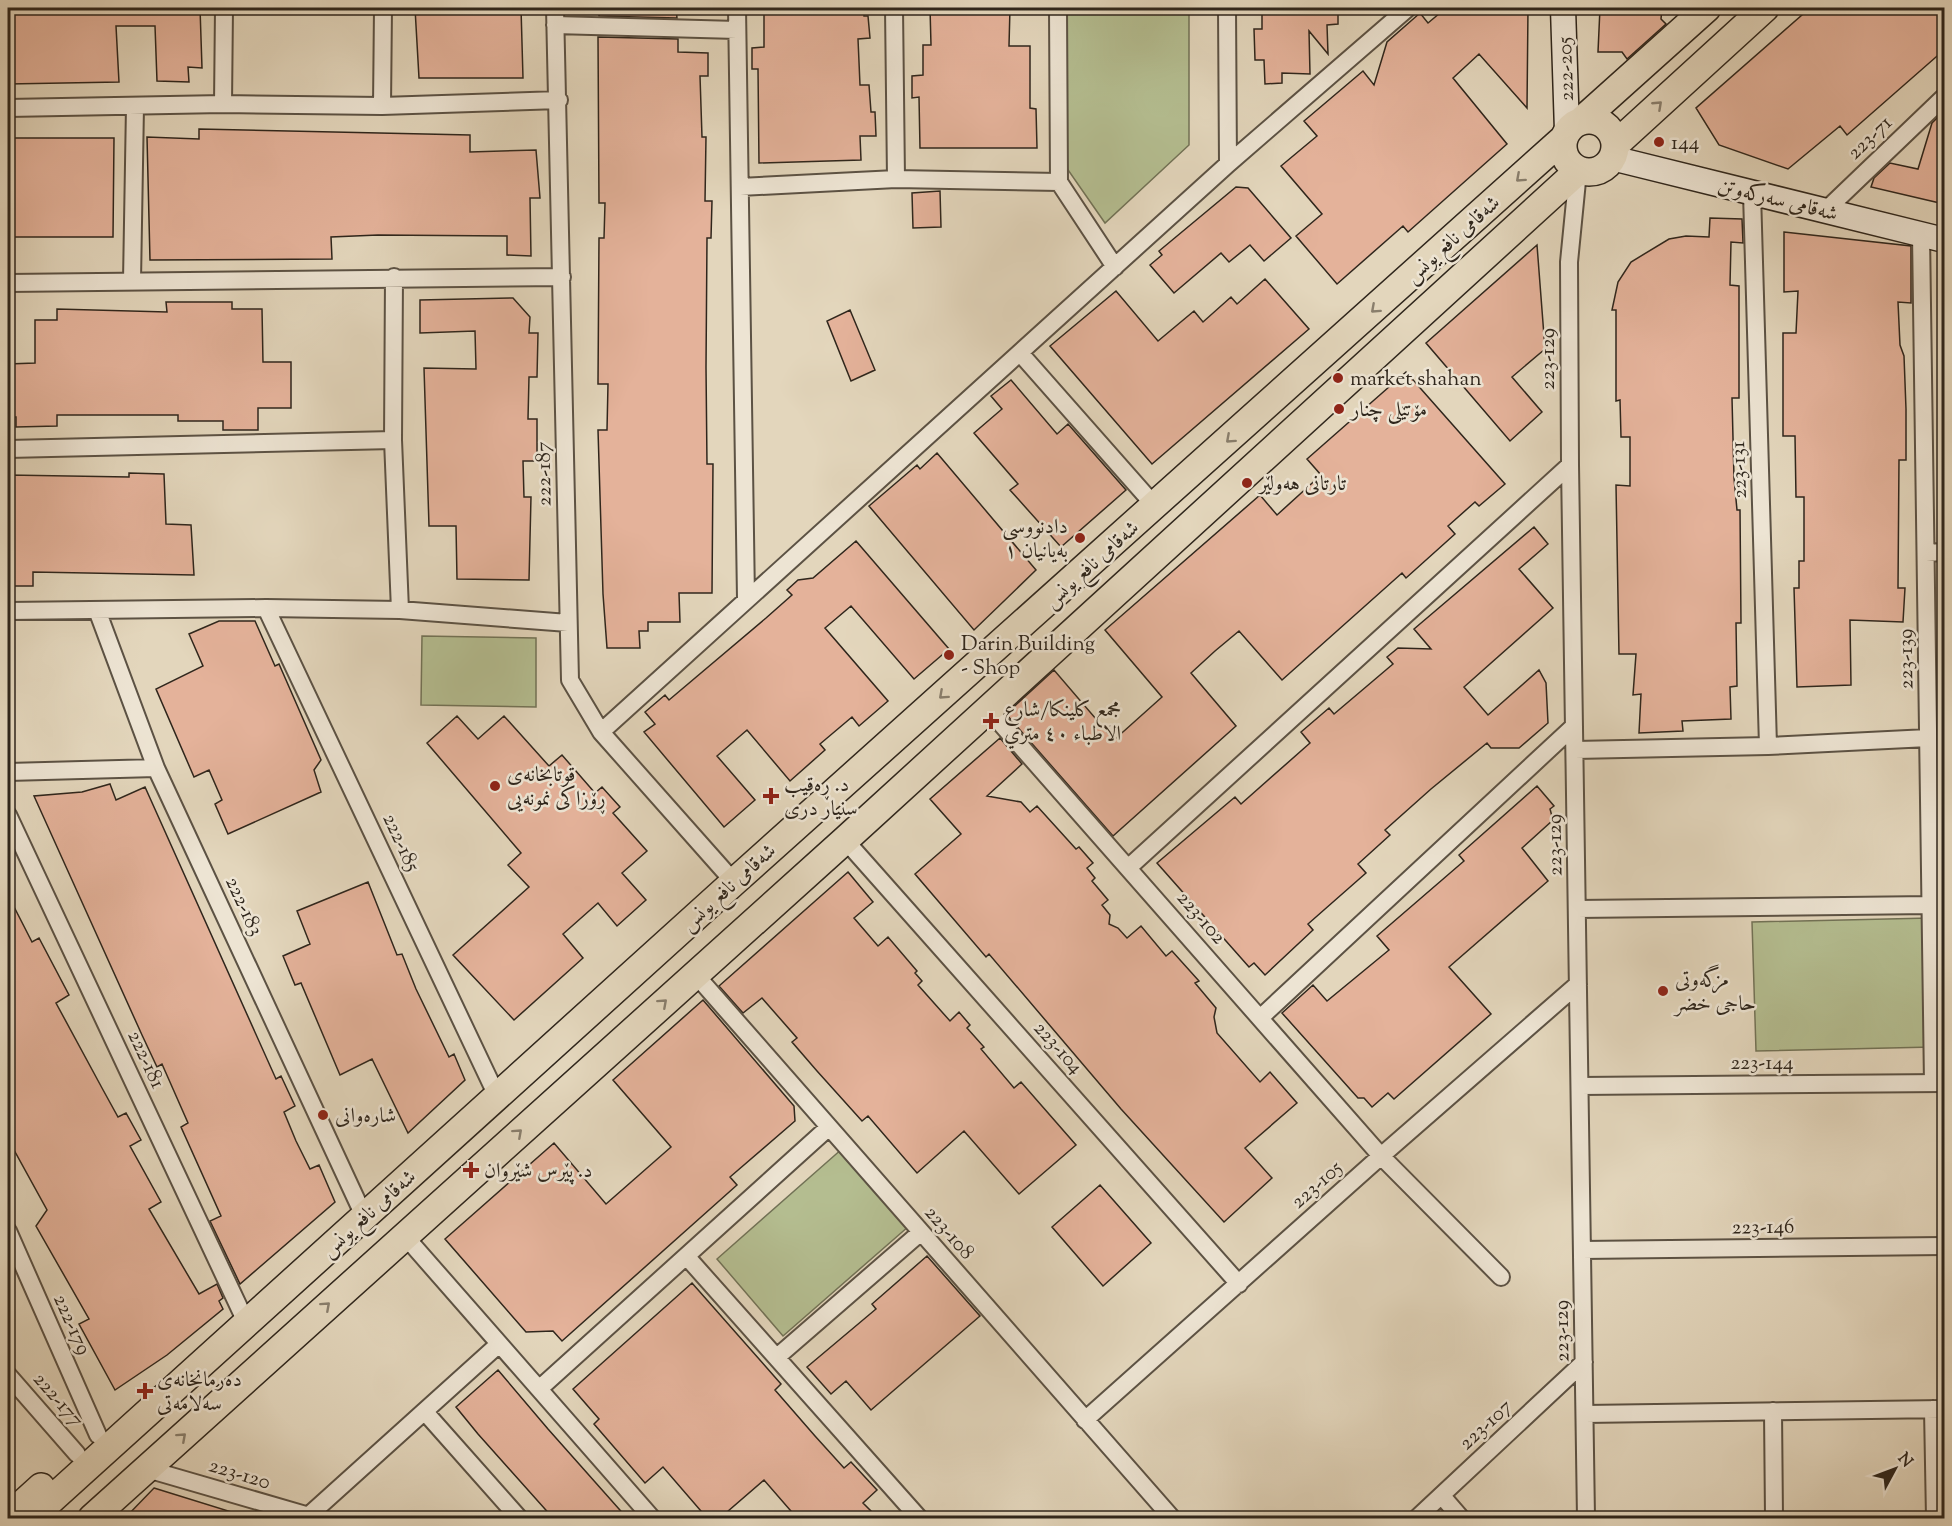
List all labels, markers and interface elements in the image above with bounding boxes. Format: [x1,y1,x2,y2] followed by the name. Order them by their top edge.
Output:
[1551,36,1583,102] street label: 222-205
[1652,101,1662,112] one-way arrow
[1841,109,1900,168] street label: 223-71
[1671,129,1699,159] place label: 144
[1652,135,1666,149] marker: 144
[1516,171,1526,182] one-way arrow
[1714,172,1841,230] street label: شەقامی سەرکەوتن
[1399,189,1509,293] street label: شەقامی نافع یونس
[1371,302,1382,313] one-way arrow
[1534,328,1564,390] street label: 223-129
[1350,365,1482,395] place label: market shahan
[1331,371,1345,385] marker: market shahan
[1349,396,1427,426] place label: مۆتێلی چنار
[1332,402,1346,416] marker: مۆتێلی چنار
[1226,432,1237,443] one-way arrow
[529,441,561,507] street label: 222-187
[1724,441,1756,499] street label: 223-131
[1257,470,1347,500] place label: تارتانی هەولێر
[1240,476,1254,490] marker: تارتانی هەولێر
[1002,513,1068,567] place label: دادنووسی بەیانیان ١
[1038,514,1148,618] street label: شەقامی نافع یونس
[1073,531,1087,545] marker: دادنووسی بەیانیان ١
[1891,628,1923,689] street label: 223-139
[961,630,1095,684] place label: Darin Building - Shop
[942,648,956,662] marker: Darin Building - Shop
[940,688,950,699] one-way arrow
[1004,696,1121,750] place label: مجمع كلينكا/شارع الاطباء ٤٠ متري
[982,712,1000,730] marker: مجمع كلينكا/شارع الاطباء ٤٠ متري
[507,761,606,815] place label: قوتابخانەی ڕۆزاکی نمونەیی
[784,771,858,825] place label: د. ڕەقیب سنیار دری
[488,779,502,793] marker: قوتابخانەی ڕۆزاکی نمونەیی
[762,787,780,805] marker: د. ڕەقیب سنیار دری
[374,809,427,877] street label: 222-185
[1540,814,1572,876] street label: 223-129
[675,837,785,941] street label: شەقامی نافع یونس
[216,872,270,942] street label: 222-183
[1169,885,1232,952] street label: 223-102
[1673,964,1756,1020] place label: مزگه‌وتی حاجی خضر
[1656,984,1670,998] marker: مزگه‌وتی حاجی خضر
[656,999,667,1010] one-way arrow
[1025,1015,1090,1082] street label: 223-104
[119,1026,172,1094] street label: 222-181
[1730,1049,1794,1079] street label: 223-144
[335,1102,396,1132] place label: شارەوانی
[316,1108,330,1122] marker: شارەوانی
[511,1129,522,1140] one-way arrow
[1285,1154,1350,1217] street label: 223-105
[484,1157,592,1187] place label: د. پێرس شێروان
[462,1161,480,1179] marker: د. پێرس شێروان
[315,1163,425,1267] street label: شەقامی نافع یونس
[916,1200,981,1267] street label: 223-108
[1731,1212,1795,1244] street label: 223-146
[44,1290,98,1360] street label: 222-179
[1547,1300,1579,1362] street label: 223-129
[320,1302,330,1313] one-way arrow
[25,1366,90,1435] street label: 222-177
[157,1366,242,1420] place label: دەرمانخانەی سەلامەتی
[138,1384,152,1398] marker: دەرمانخانەی سەلامەتی
[1453,1393,1520,1458] street label: 223-107
[175,1433,186,1444] one-way arrow
[1865,1439,1925,1499] north arrow
[1892,1448,1917,1473] text: N
[205,1451,274,1498] street label: 223-120

